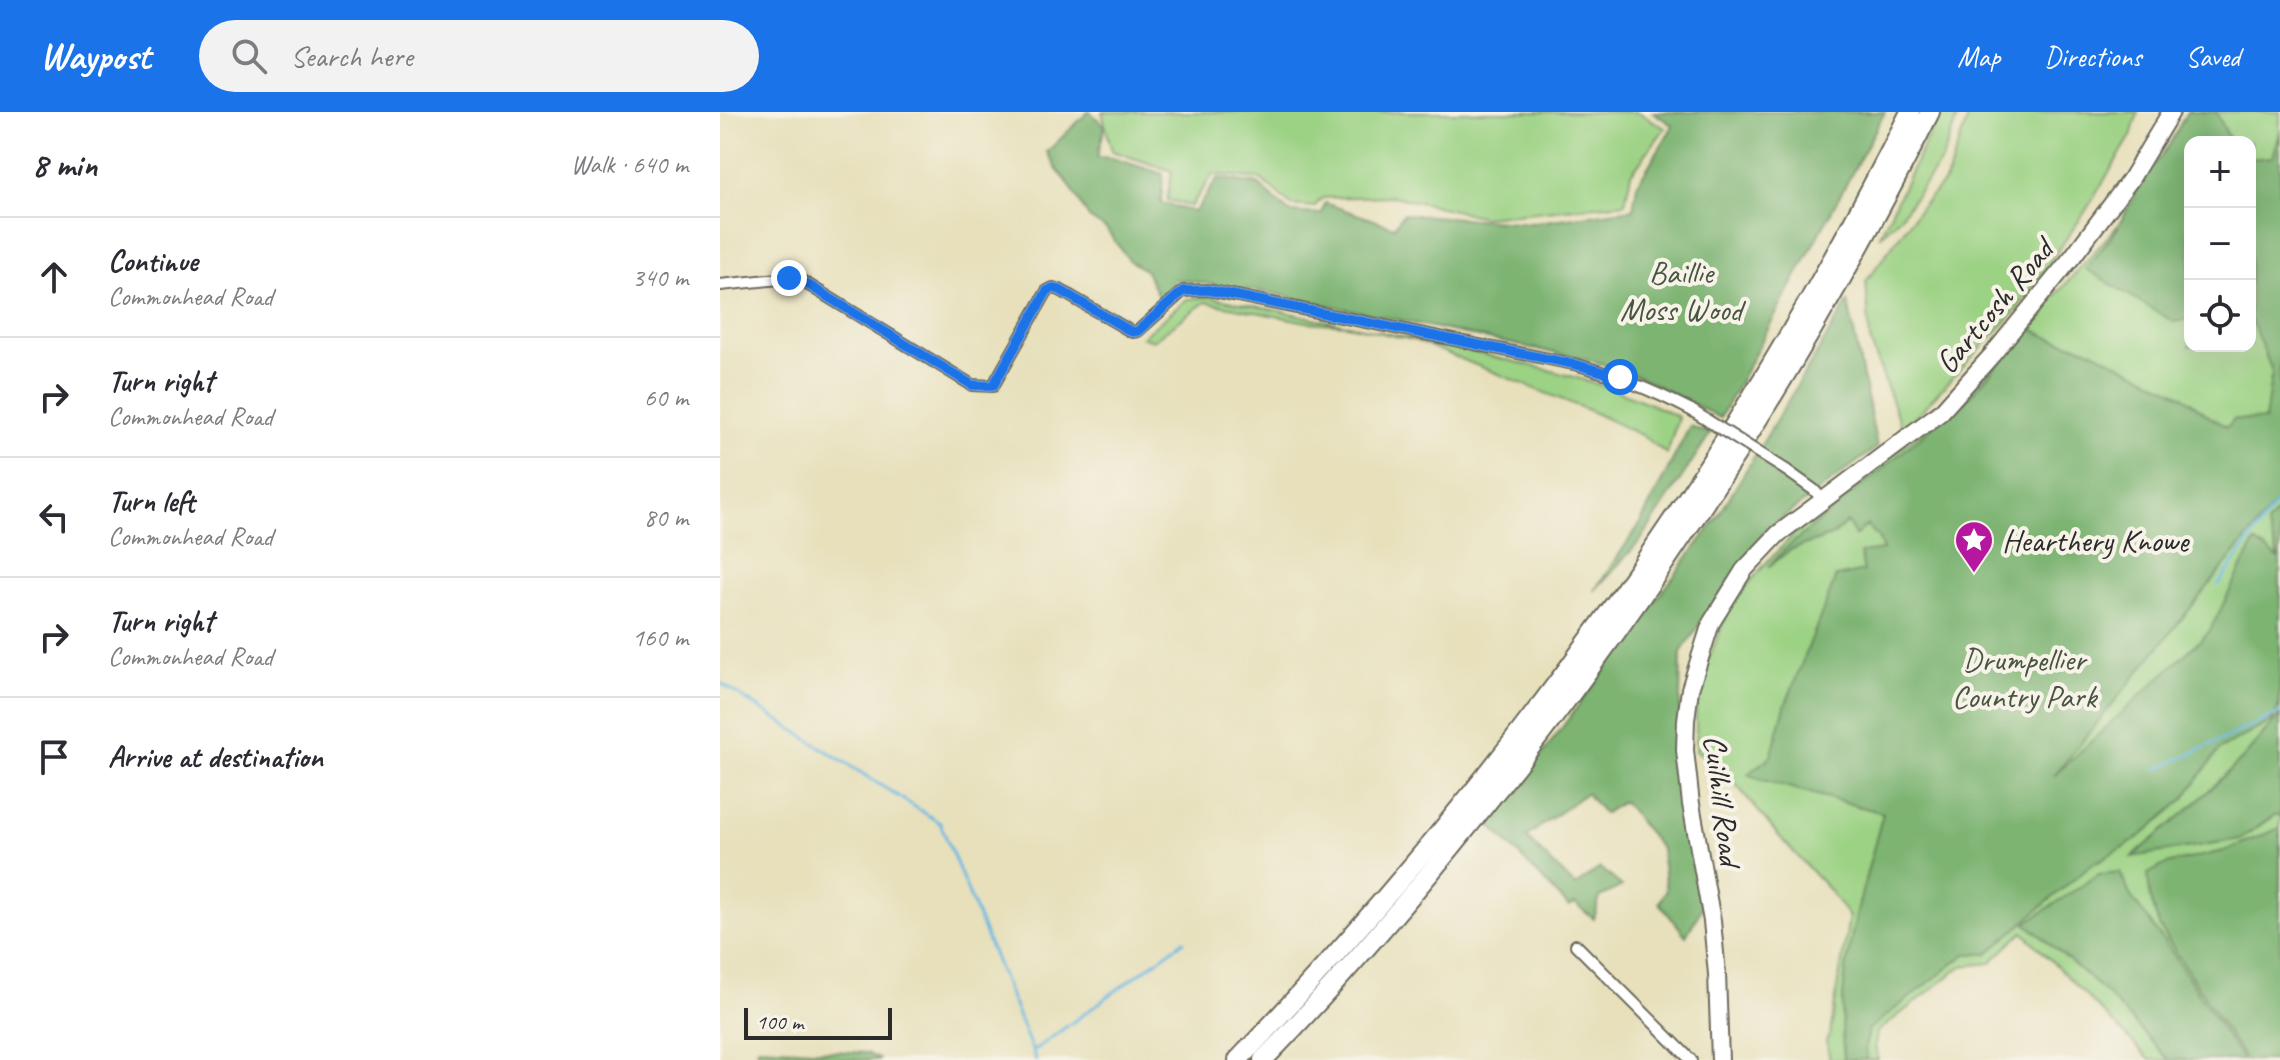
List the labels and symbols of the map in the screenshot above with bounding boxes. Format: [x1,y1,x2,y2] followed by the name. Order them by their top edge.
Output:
[1926,227,2065,382] street label: Gartcosh Road
[1620,252,1746,330] park label: Baillie Moss Wood
[771,260,807,296] route end
[1602,359,1638,395] route start
[1953,519,1995,574] place icon: Hearthery Knowe
[2002,520,2191,561] place label: Hearthery Knowe
[1952,639,2098,717] park label: Drumpellier Country Park
[1694,733,1751,873] street label: Cuilhill Road
[744,1004,892,1040] scale bar

